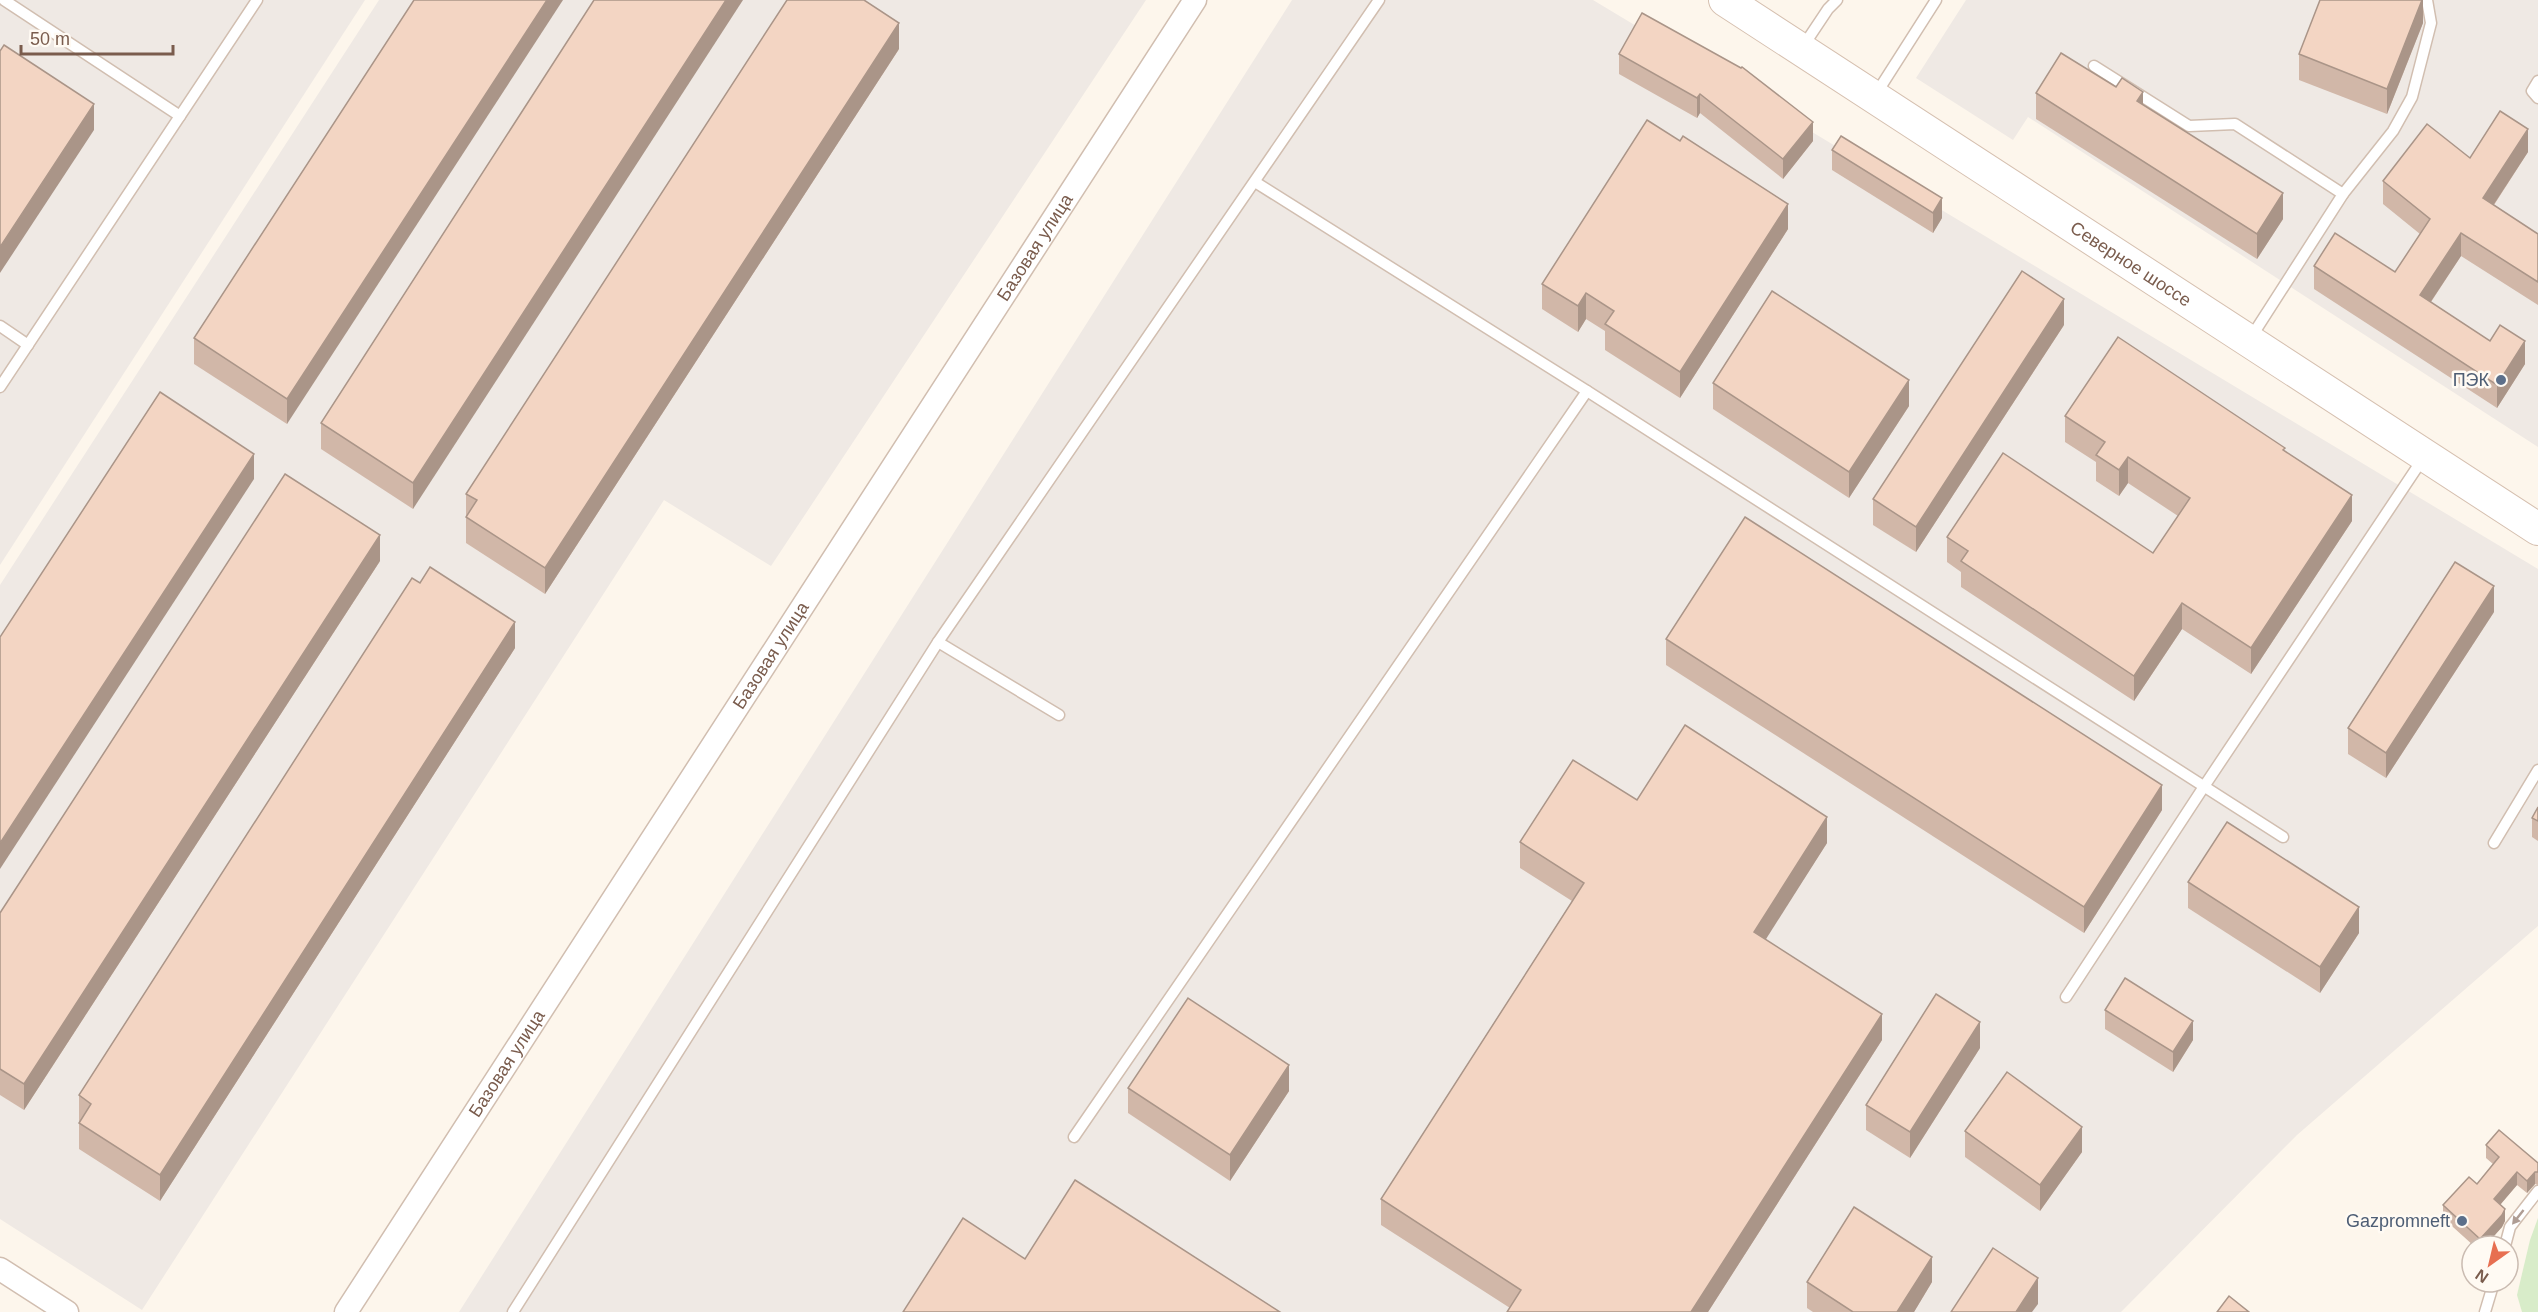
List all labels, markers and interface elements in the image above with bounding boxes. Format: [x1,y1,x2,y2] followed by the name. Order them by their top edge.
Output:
[21,18,172,56] scale bar
[30,29,70,49] text: 50 m
[993,189,1077,305] street label: Базовая улица
[2067,217,2195,311] street label: Северное шоссе
[2453,370,2490,390] place label: ПЭК
[2494,373,2508,387] marker: ПЭК
[729,597,813,713] street label: Базовая улица
[465,1005,549,1121] street label: Базовая улица
[2512,1209,2525,1225] one-way arrow
[2346,1211,2450,1231] place label: Gazpromneft
[2455,1214,2469,1228] marker: Gazpromneft
[2460,1234,2520,1294] north arrow
[2472,1266,2491,1286] text: N

